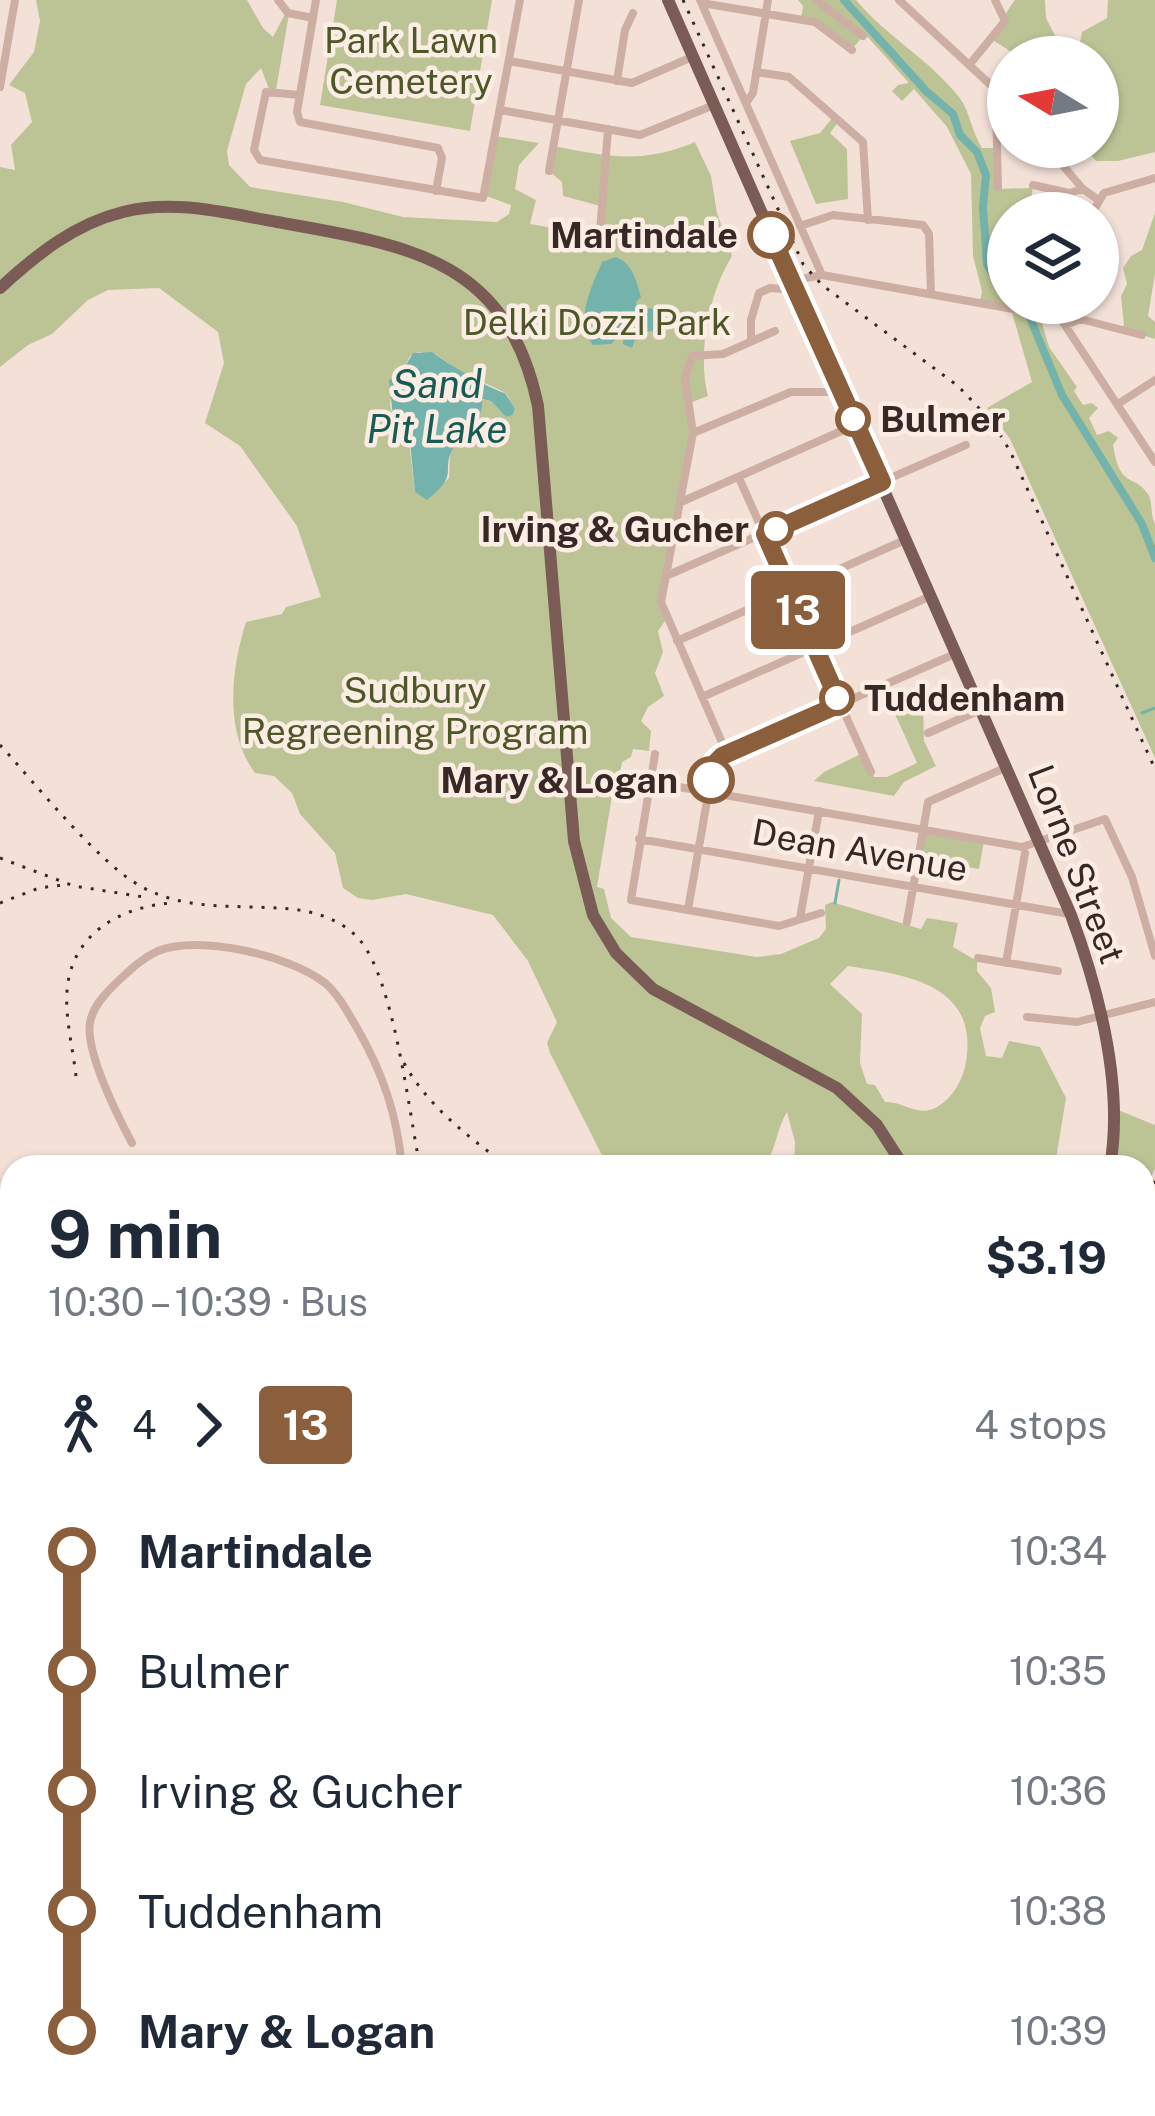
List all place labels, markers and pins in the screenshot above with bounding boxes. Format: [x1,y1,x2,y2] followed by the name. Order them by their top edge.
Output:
[749,213,793,257] marker: Martindale
[550,214,738,256] place label: Martindale
[880,398,1006,440] place label: Bulmer
[837,403,869,435] marker: Bulmer
[481,508,749,550] place label: Irving & Gucher
[760,513,792,545] marker: Irving & Gucher
[864,677,1065,719] place label: Tuddenham
[821,682,853,714] marker: Tuddenham
[689,758,733,802] marker: Mary & Logan
[440,759,678,801] place label: Mary & Logan

